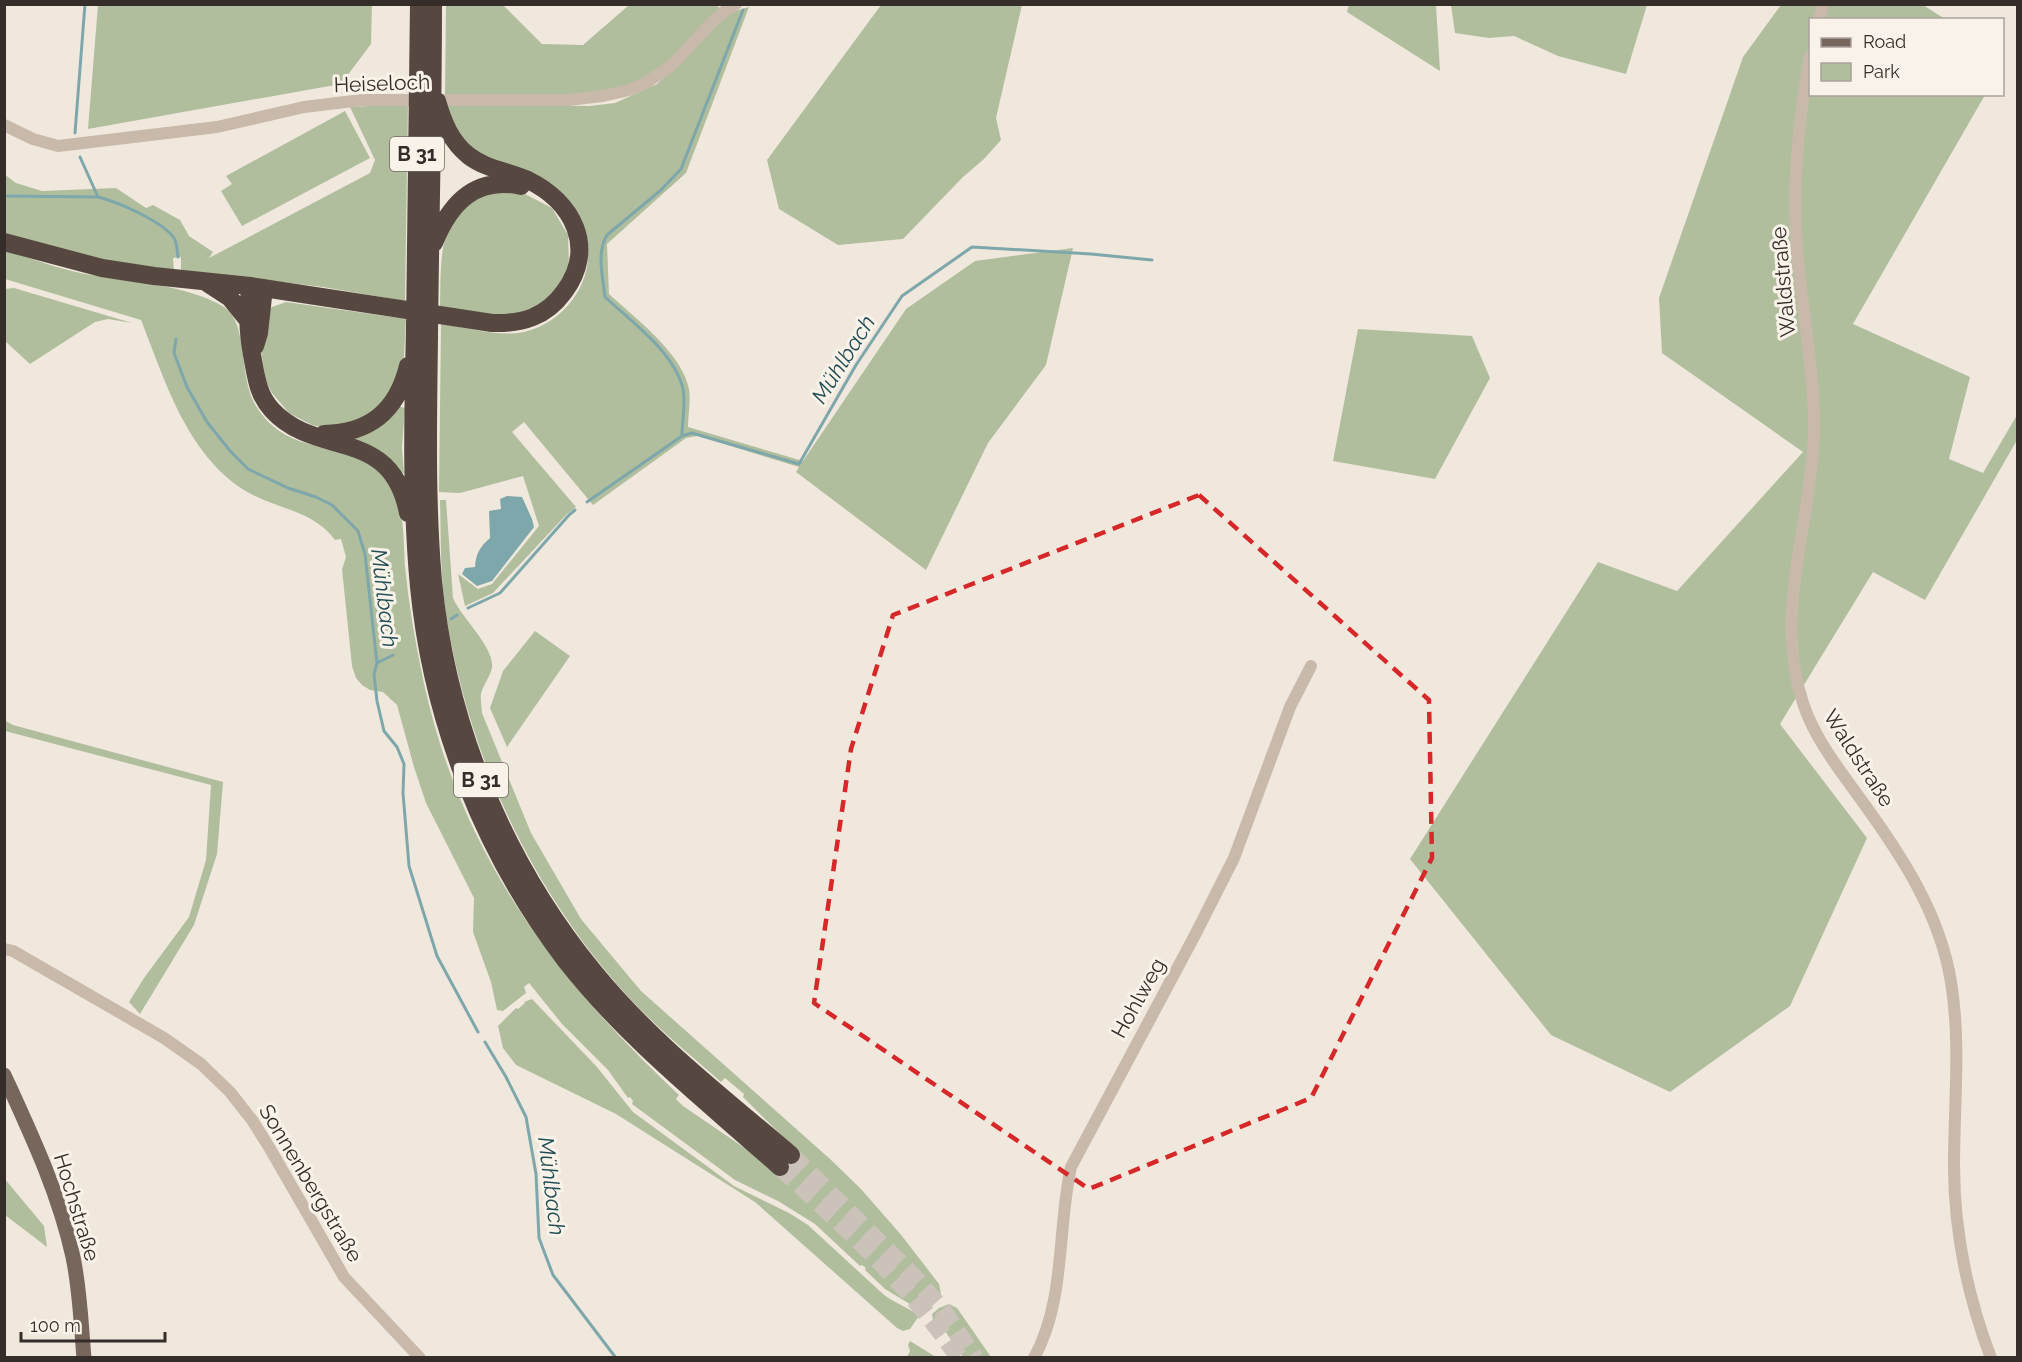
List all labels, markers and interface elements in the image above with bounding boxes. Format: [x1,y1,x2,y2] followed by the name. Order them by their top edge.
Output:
[1809,18,2004,96] legend
[1863,31,1906,52] text: Road
[1863,61,1900,82] text: Park
[333,69,431,97] street label: Heiseloch
[390,137,444,171] road number: B 31
[1766,226,1800,338] street label: Waldstraße
[806,310,880,408] water label: Mühlbach
[366,547,404,649] water label: Mühlbach
[1818,705,1900,811] street label: Waldstraße
[454,763,508,797] road number: B 31
[1106,954,1170,1042] street label: Hohlweg
[254,1100,368,1266] street label: Sonnenbergstraße
[533,1135,571,1237] water label: Mühlbach
[49,1150,105,1264] street label: Hochstraße
[21,1305,165,1343] scale bar
[30,1315,81,1336] text: 100 m

